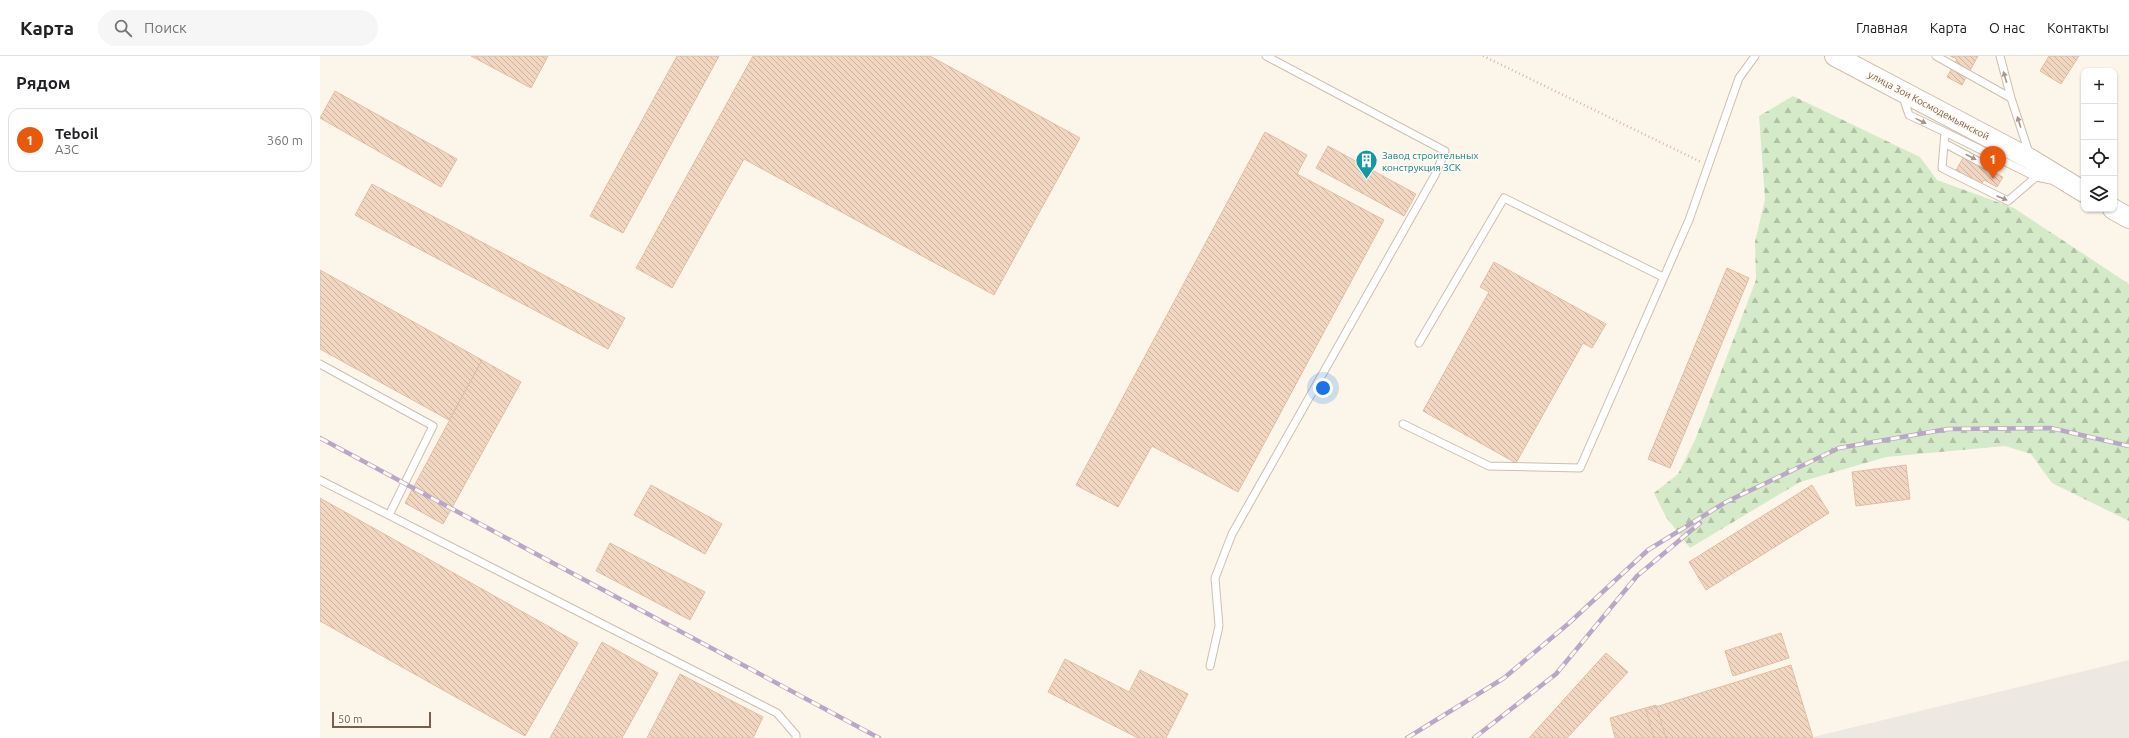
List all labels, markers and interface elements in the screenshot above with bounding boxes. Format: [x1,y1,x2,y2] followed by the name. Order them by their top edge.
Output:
[98,10,378,46] search box
[20,17,74,39] text: Карта
[112,17,134,39] icon: search
[144,19,187,36] text: Поиск
[1856,20,1908,36] text: Главная
[1930,20,1967,36] text: Карта
[1989,20,2025,36] text: О нас
[2047,20,2109,36] text: Контакты
[2081,68,2117,212] map controls
[2081,68,2117,104] button: +
[1866,69,1991,142] street label: улица Зои Космодемьянской
[2002,71,2008,83] one-way arrow
[16,73,71,92] text: Рядом
[2081,104,2117,140] button: −
[2016,116,2022,128] one-way arrow
[1916,118,1927,124] one-way arrow
[55,125,98,142] text: Teboil
[26,133,34,147] text: 1
[267,133,303,147] text: 360 m
[2081,140,2117,176] button: locate
[55,142,79,156] text: АЗС
[1980,146,2006,179] pin: 1
[1353,148,1379,181] building icon: Завод строительных конструкция ЗСК
[1382,150,1478,173] place label: Завод строительных конструкция ЗСК
[1965,153,1977,160] one-way arrow
[2081,176,2117,212] button: layers
[1996,195,2008,201] one-way arrow
[1313,378,1333,398] your location
[332,710,431,729] scale bar
[338,713,362,725] text: 50 m

